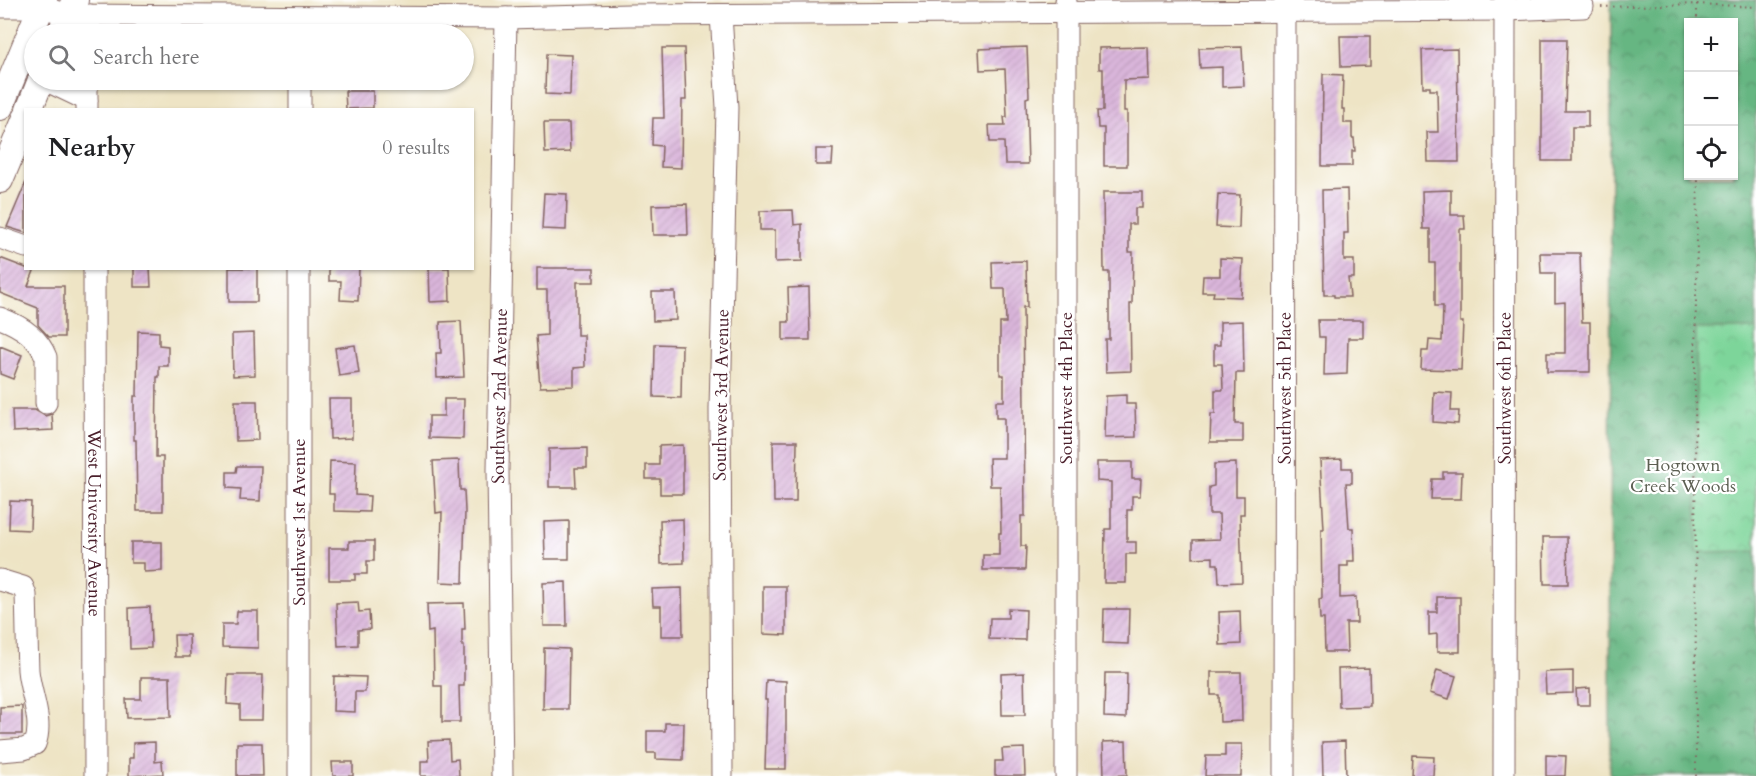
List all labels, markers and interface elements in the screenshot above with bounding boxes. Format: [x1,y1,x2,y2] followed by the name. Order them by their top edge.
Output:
[1684,18,1738,180] map controls
[1684,18,1738,72] button: +
[24,24,474,90] search box
[45,41,78,74] icon: search
[93,42,200,72] text: Search here
[1684,72,1738,126] button: −
[1684,126,1738,180] button: locate
[48,130,136,165] text: Nearby
[382,134,450,161] text: 0 results
[486,308,514,484] street label: Southwest 2nd Avenue
[708,309,735,481] street label: Southwest 3rd Avenue
[1054,312,1079,464] street label: Southwest 4th Place
[1272,312,1298,464] street label: Southwest 5th Place
[1492,312,1518,464] street label: Southwest 6th Place
[81,428,107,617] street label: West University Avenue
[287,438,312,606] street label: Southwest 1st Avenue
[1630,453,1736,499] park label: Hogtown Creek Woods

